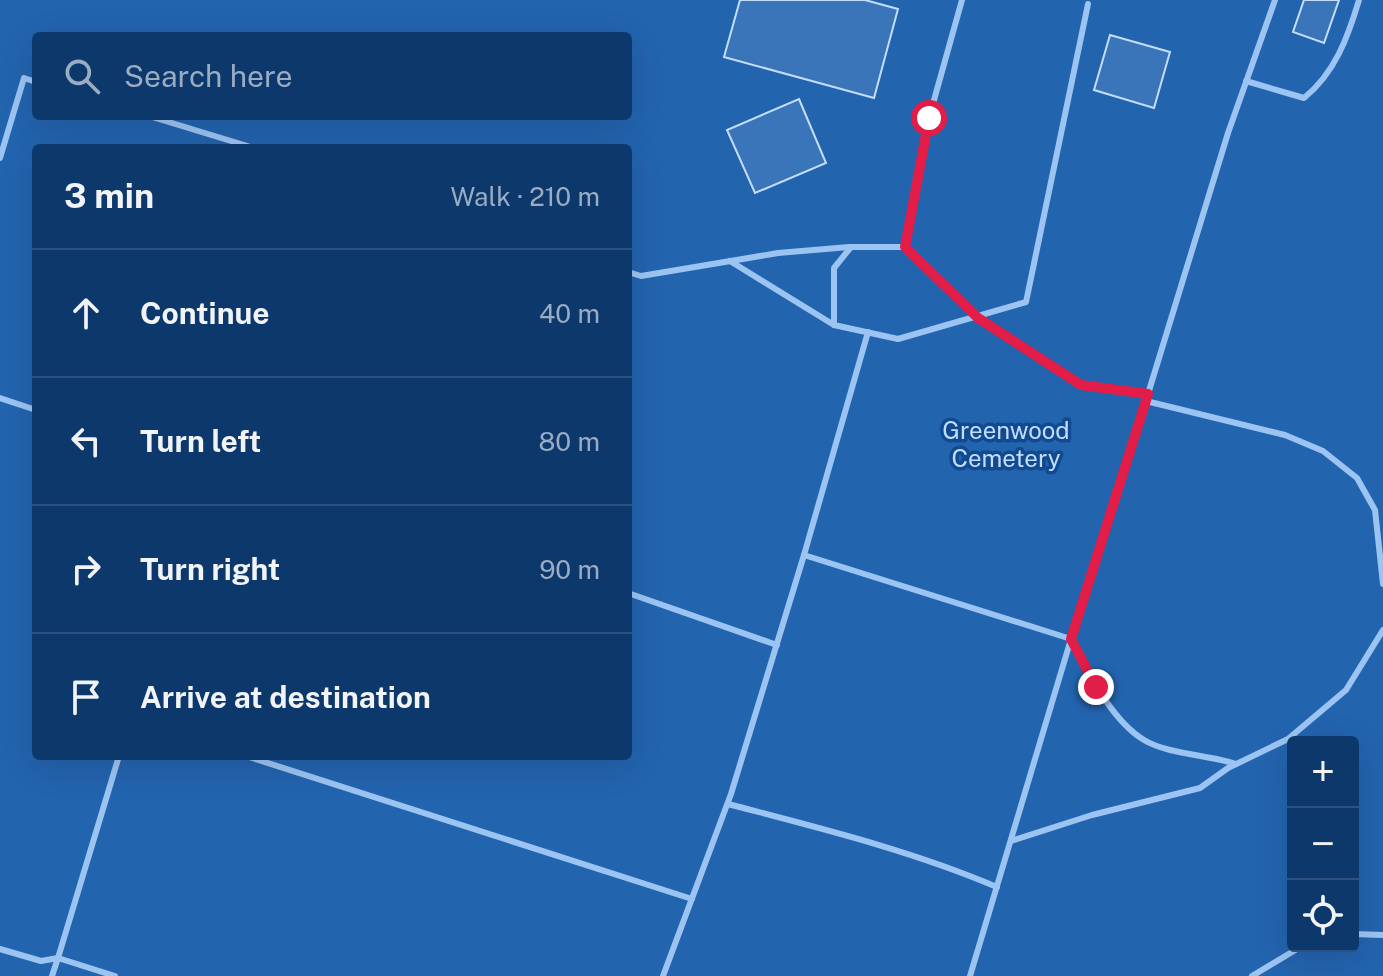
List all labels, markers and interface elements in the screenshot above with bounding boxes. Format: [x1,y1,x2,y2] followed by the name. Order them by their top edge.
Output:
[32,32,632,120] search box
[60,54,104,98] icon: search
[124,58,292,94] text: Search here
[911,100,947,136] route start
[64,176,154,216] text: 3 min
[450,181,600,212] text: Walk · 210 m
[64,291,108,335] icon: ahead
[140,295,270,331] text: Continue
[539,298,600,329] text: 40 m
[942,416,1070,472] park label: Greenwood Cemetery
[64,419,108,463] icon: left
[140,423,261,459] text: Turn left
[539,426,600,457] text: 80 m
[64,547,108,591] icon: right
[140,551,280,587] text: Turn right
[539,554,600,585] text: 90 m
[1078,669,1114,705] route end
[64,675,108,719] icon: arrive
[140,679,431,715] text: Arrive at destination
[1287,736,1359,952] map controls
[1287,736,1359,808] button: +
[1287,808,1359,880] button: −
[1287,880,1359,952] button: locate

